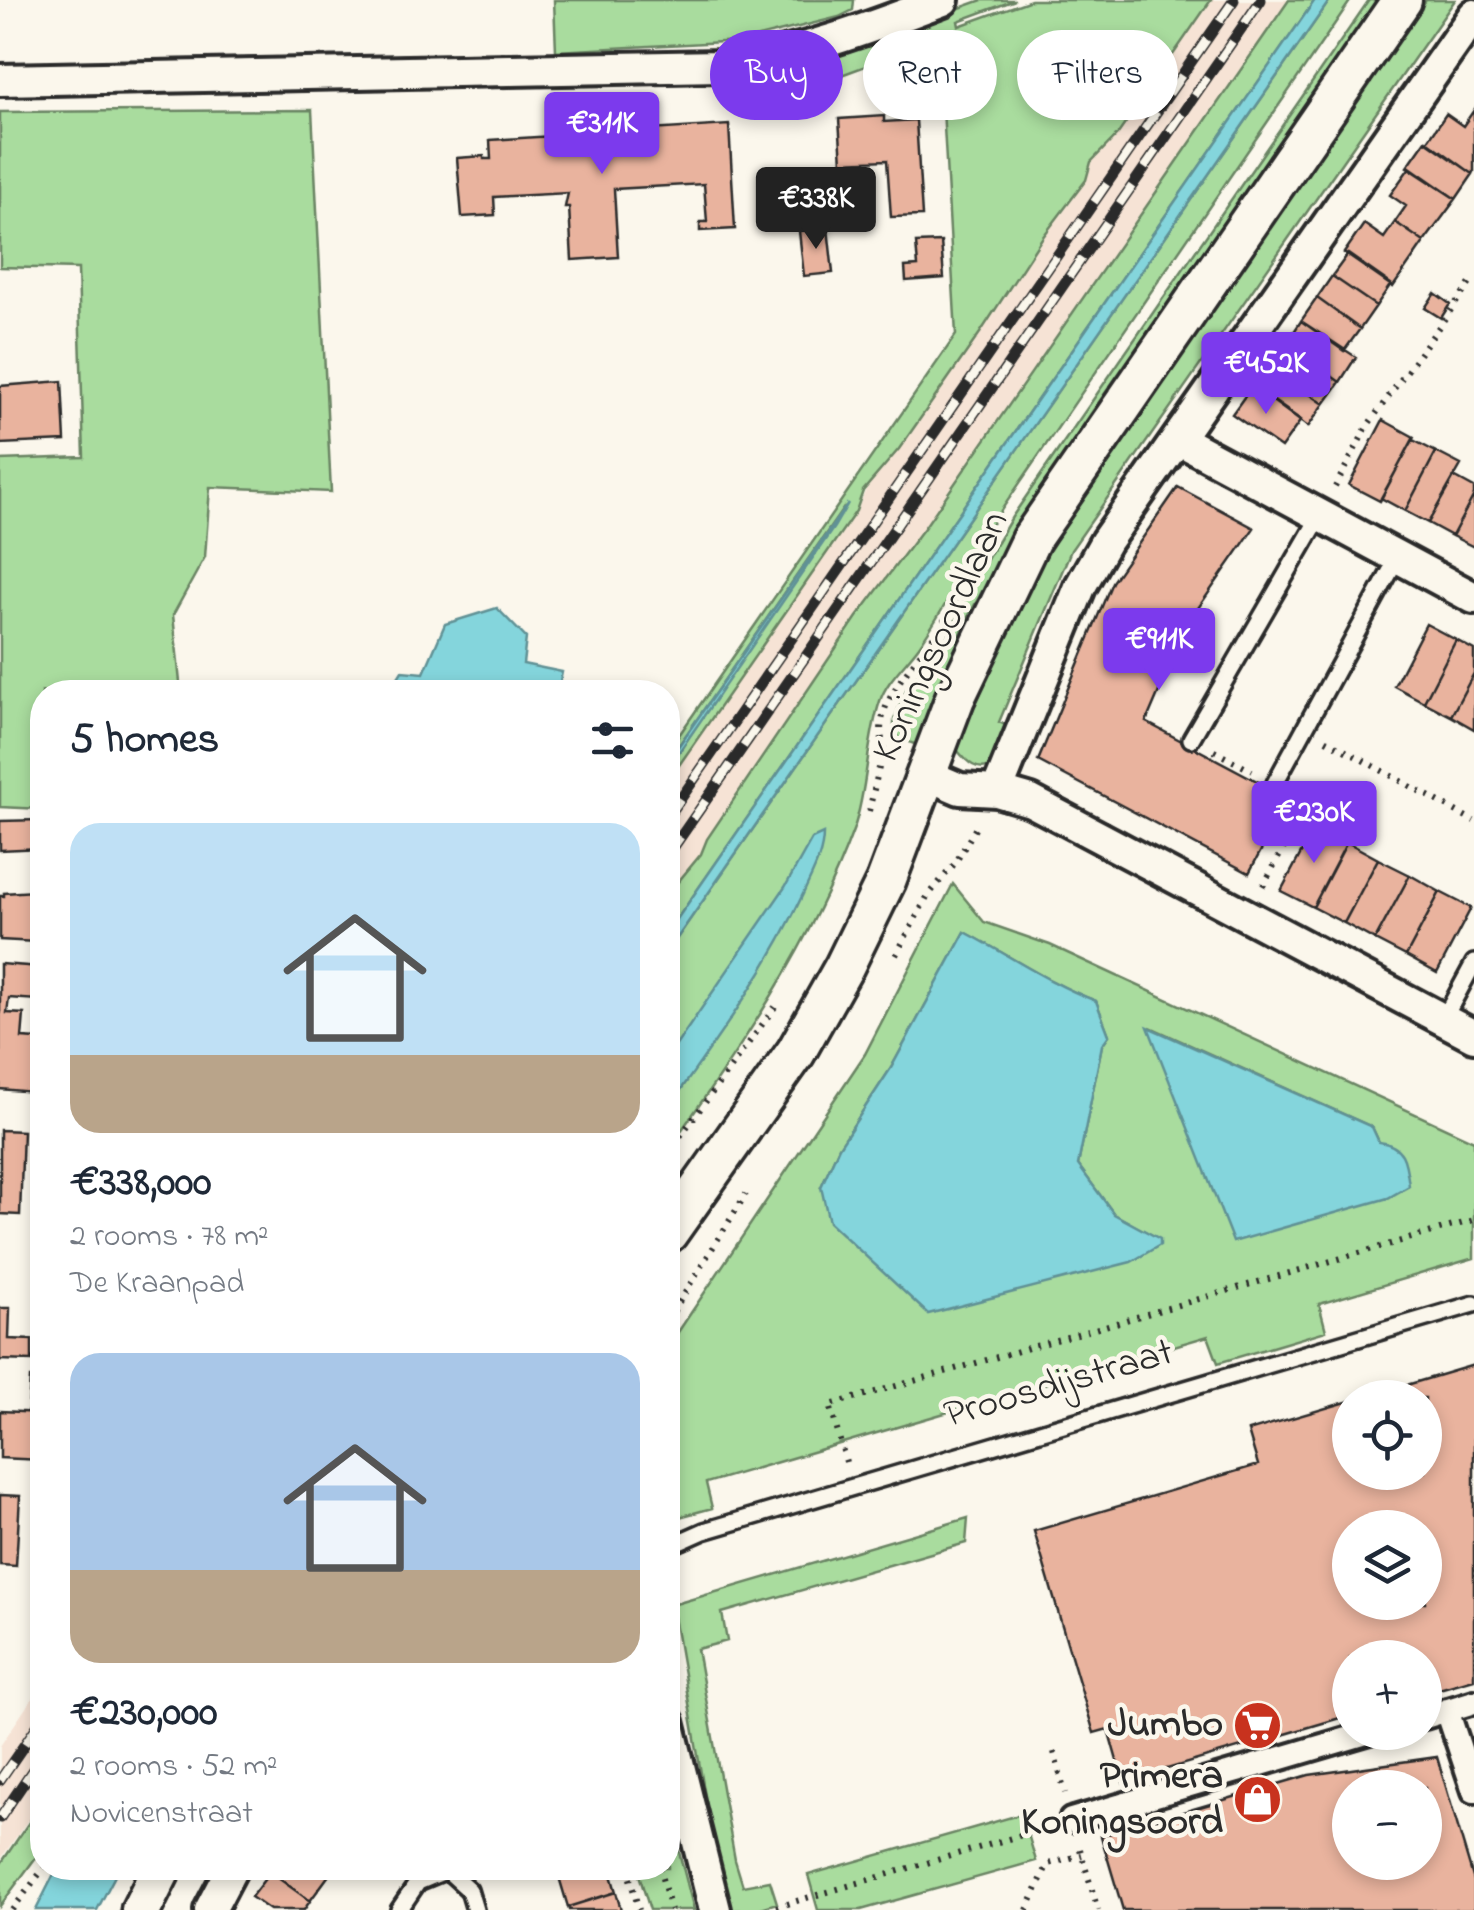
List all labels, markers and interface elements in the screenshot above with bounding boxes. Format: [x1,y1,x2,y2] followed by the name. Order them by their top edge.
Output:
[710,30,843,120] chip: Buy
[863,30,997,120] chip: Rent
[1017,30,1178,120] chip: Filters
[532,92,672,177] pin: €311K
[566,101,638,148] text: €311K
[746,167,886,252] pin: €338K
[778,176,854,223] text: €338K
[1196,332,1336,417] pin: €452K
[1223,341,1309,388] text: €452K
[858,502,1026,772] street label: Koningsoordlaan
[1089,608,1229,693] pin: €911K
[1125,617,1193,664] text: €911K
[70,710,219,771] text: 5 homes
[585,713,640,768] icon: filters
[1244,781,1384,866] pin: €230K
[1274,790,1354,837] text: €230K
[265,888,445,1068] icon: home
[70,1153,211,1214] text: €338,000
[70,1214,269,1261] text: 2 rooms · 78 m²
[70,1261,244,1308] text: De Kraanpad
[938,1324,1180,1446] street label: Proosdijstraat
[1332,1380,1442,1880] map controls
[1332,1380,1442,1490] button: locate
[265,1418,445,1598] icon: home
[1332,1510,1442,1620] button: layers
[1332,1640,1442,1750] button: +
[70,1683,217,1744] text: €230,000
[1108,1696,1223,1755] place label: Jumbo
[1232,1699,1284,1751] supermarket icon: Jumbo
[70,1744,278,1791] text: 2 rooms · 52 m²
[1021,1748,1224,1853] place label: Primera Koningsoord
[1332,1770,1442,1880] button: −
[1232,1774,1284,1826] shop icon: Primera Koningsoord
[70,1791,253,1838] text: Novicenstraat

